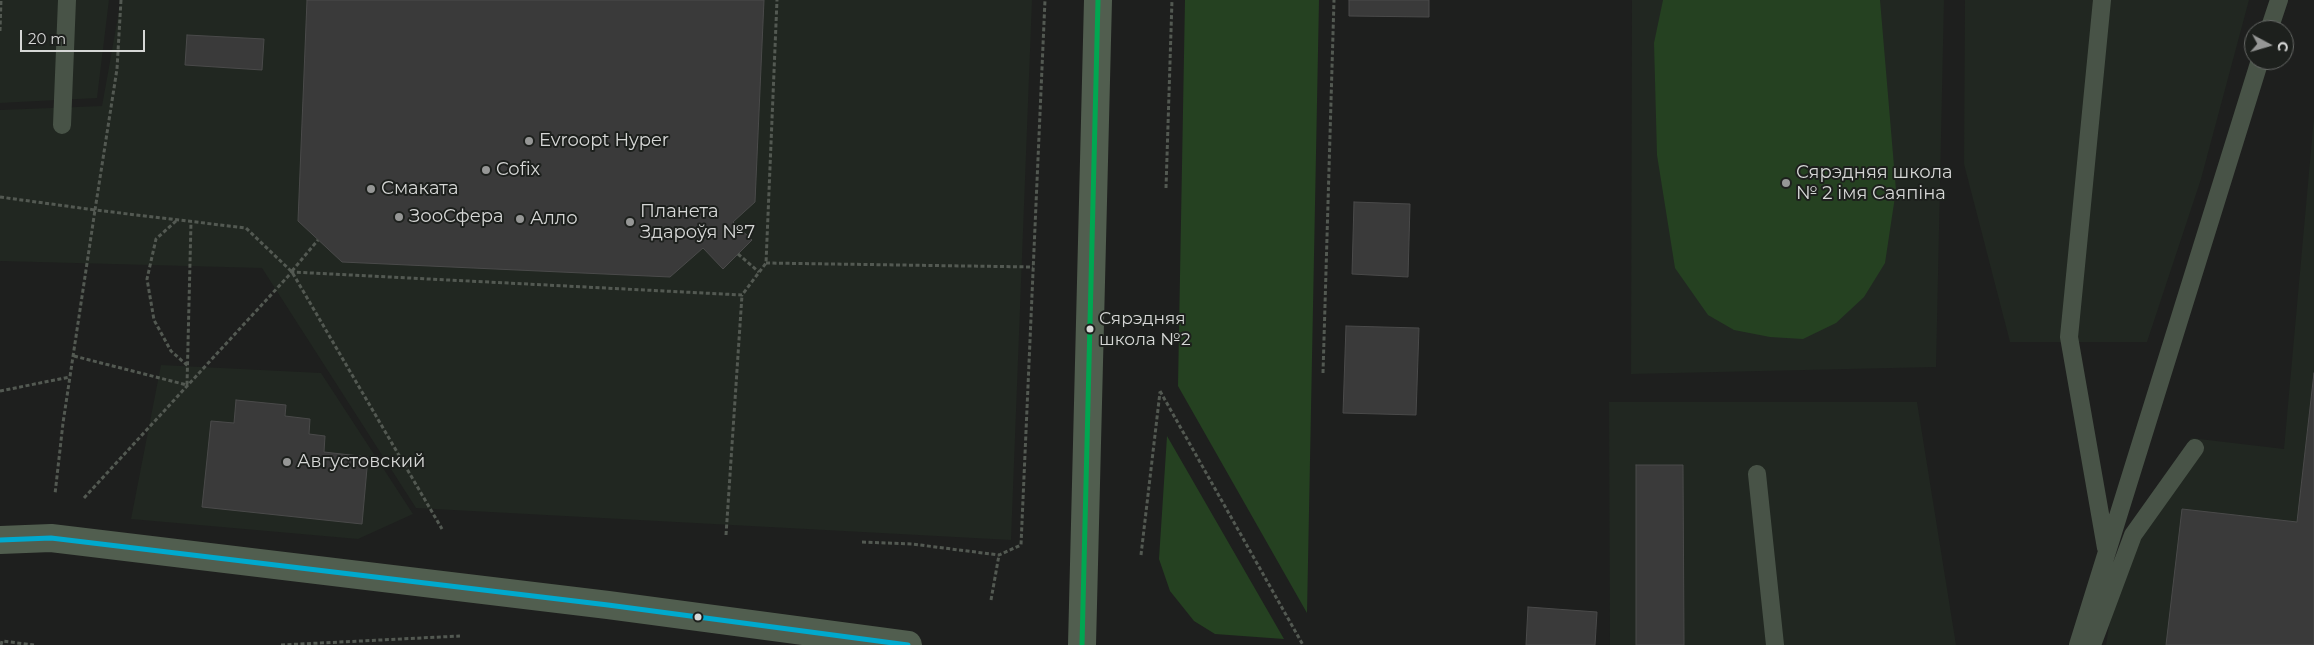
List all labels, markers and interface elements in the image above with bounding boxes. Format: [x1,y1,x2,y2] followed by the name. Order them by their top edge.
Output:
[22,20,148,52] scale bar
[2244,20,2294,70] north arrow
[28,29,66,48] text: 20 m
[2273,40,2292,52] text: С
[539,130,669,152] place label: Evroopt Hyper
[523,135,535,147] marker: Evroopt Hyper
[496,159,540,181] place label: Cofix
[1796,162,1953,204] place label: Сярэдняя школа № 2 імя Саяпіна
[480,164,492,176] marker: Cofix
[1780,177,1792,189] marker: Сярэдняя школа № 2 імя Саяпіна
[381,178,458,200] place label: Смаката
[365,183,377,195] marker: Смаката
[640,201,755,243] place label: Планета Здароўя №7
[409,206,504,228] place label: ЗооСфера
[530,208,578,230] place label: Алло
[393,211,405,223] marker: ЗооСфера
[514,213,526,225] marker: Алло
[624,216,636,228] marker: Планета Здароўя №7
[1099,309,1191,349] place label: Сярэдняя школа №2
[1085,324,1095,334] marker: Сярэдняя школа №2
[297,451,425,473] place label: Августовский
[281,456,293,468] marker: Августовский
[693,612,703,622] unlabelled marker

